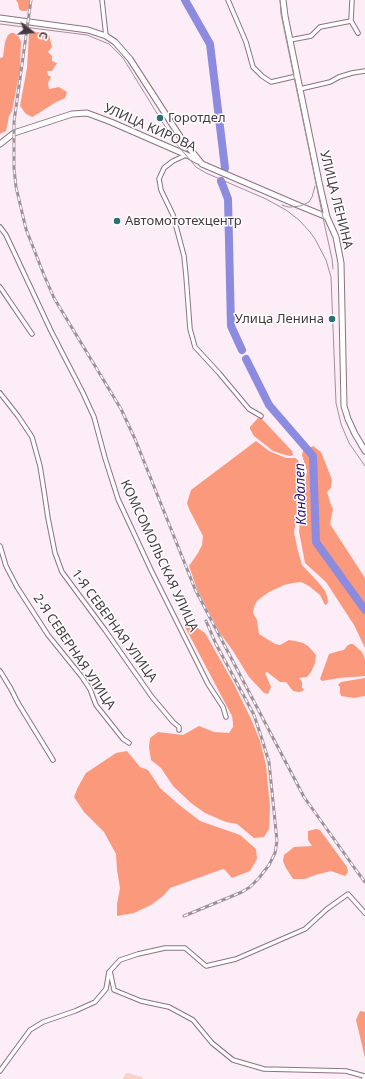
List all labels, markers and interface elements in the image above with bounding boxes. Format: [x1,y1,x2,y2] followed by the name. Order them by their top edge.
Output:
[12,12,52,52] north arrow
[36,30,52,41] text: С
[101,101,199,155] street label: УЛИЦА КИРОВА
[168,110,226,126] place label: Горотдел
[155,113,165,123] marker: Горотдел
[316,149,356,251] street label: УЛИЦА ЛЕНИНА
[125,213,242,229] place label: Автомототехцентр
[112,216,122,226] marker: Автомототехцентр
[235,311,324,327] place label: Улица Ленина
[327,314,337,324] marker: Улица Ленина
[292,463,310,525] water label: Кандалеп
[117,477,201,635] street label: КОМСОМОЛЬСКАЯ УЛИЦА
[68,567,160,685] street label: 1-Я СЕВЕРНАЯ УЛИЦА
[30,591,118,713] street label: 2-Я СЕВЕРНАЯ УЛИЦА

